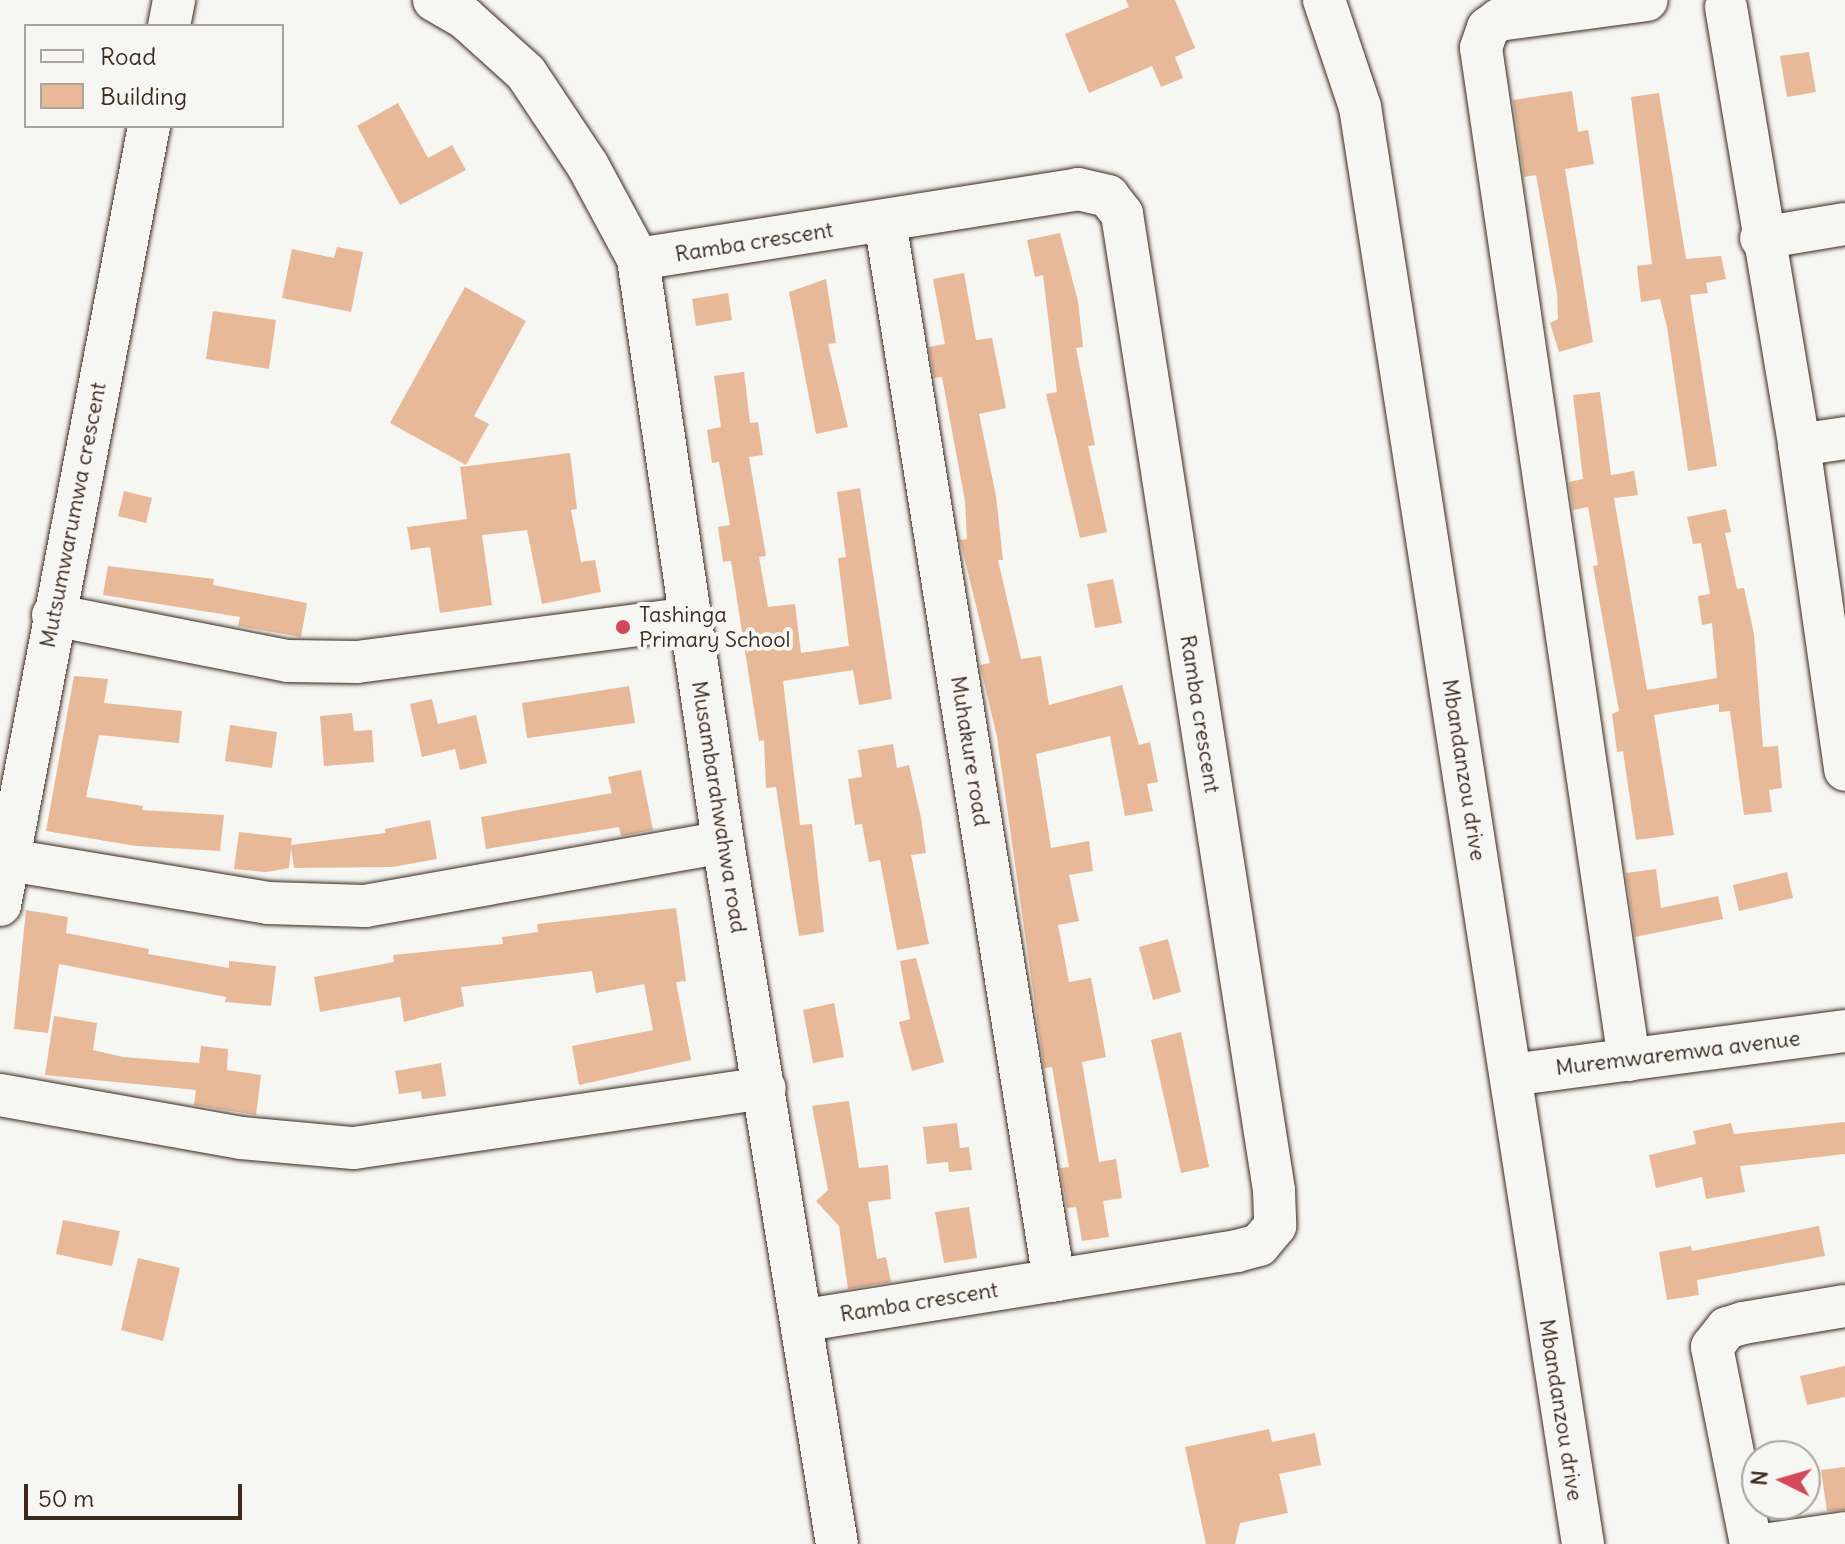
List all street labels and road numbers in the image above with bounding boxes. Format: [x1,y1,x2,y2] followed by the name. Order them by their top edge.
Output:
[673,216,835,268] street label: Ramba crescent
[34,380,112,650] street label: Mutsumwarumwa crescent
[1174,633,1226,795] street label: Ramba crescent
[945,674,995,828] street label: Muhakure road
[1437,677,1491,863] street label: Mbandanzou drive
[686,679,752,935] street label: Musambarahwahwa road
[1554,1025,1802,1081] street label: Muremwaremwa avenue
[838,1276,1000,1328] street label: Ramba crescent
[1534,1317,1588,1503] street label: Mbandanzou drive

